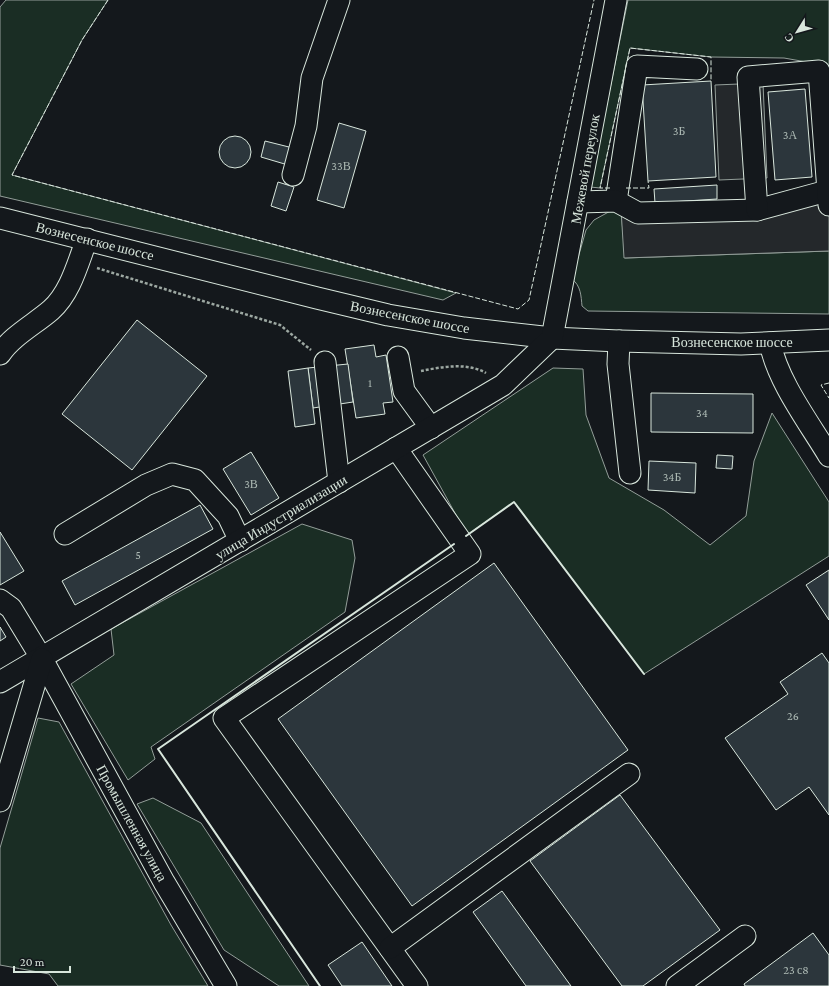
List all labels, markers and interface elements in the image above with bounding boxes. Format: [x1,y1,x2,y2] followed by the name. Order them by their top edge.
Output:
[777,12,817,52] north arrow
[782,31,796,45] text: С
[567,112,603,225] street label: Межевой переулок
[673,124,685,138] house number: 3Б
[783,128,798,142] house number: 3А
[331,159,351,173] house number: 33В
[34,219,156,263] street label: Вознесенское шоссе
[349,298,471,336] street label: Вознесенское шоссе
[671,334,793,350] street label: Вознесенское шоссе
[368,376,372,390] house number: 1
[696,406,708,420] house number: 34
[663,470,681,484] house number: 34Б
[212,471,350,563] street label: улица Индустриализации
[244,477,258,491] house number: 3В
[135,548,141,562] house number: 5
[787,709,799,723] house number: 26
[93,762,171,885] street label: Промышленная улица
[14,948,70,974] scale bar
[20,955,45,969] text: 20 m
[783,963,809,977] house number: 23 с8

